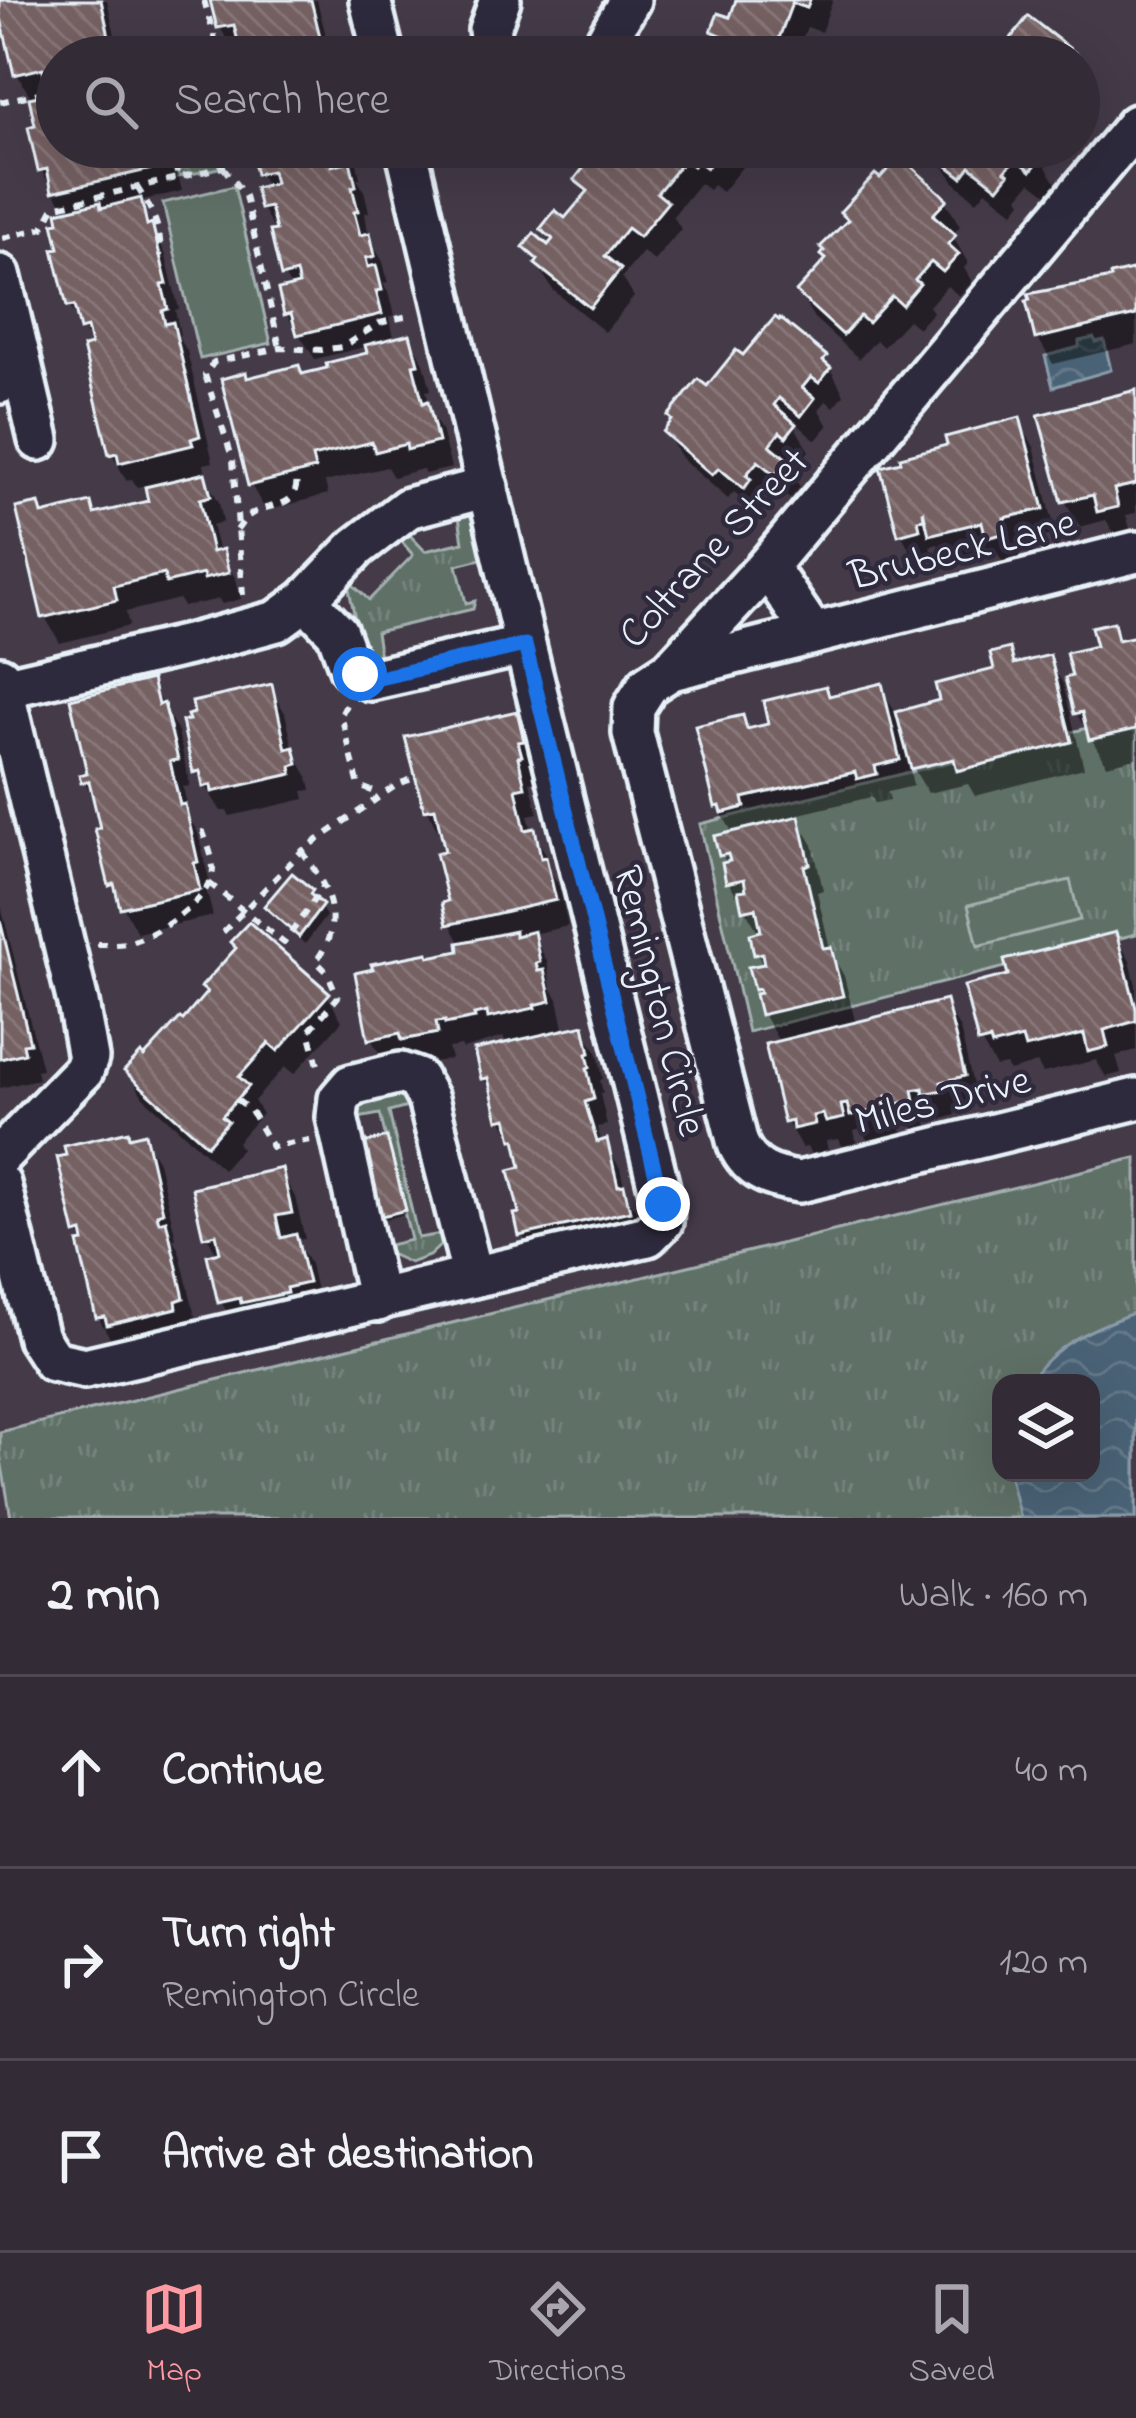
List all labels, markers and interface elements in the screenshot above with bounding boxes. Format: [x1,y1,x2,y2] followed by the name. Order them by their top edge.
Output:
[36,36,1100,168] search box
[78,69,144,135] icon: search
[174,69,390,135] text: Search here
[606,435,825,664] street label: Coltrane Street
[842,494,1083,609] street label: Brubeck Lane
[333,647,387,701] route start
[595,859,721,1143] street label: Remington Circle
[849,1051,1037,1154] street label: Miles Drive
[636,1177,690,1231] route end
[992,1374,1100,1482] map controls
[992,1374,1100,1482] button: layers
[48,1559,160,1634] text: 2 min
[899,1568,1088,1625] text: Walk · 160 m
[48,1739,114,1805] icon: ahead
[162,1739,323,1805] text: Continue
[1015,1743,1088,1800] text: 40 m
[162,1902,335,1968] text: Turn right
[48,1931,114,1997] icon: right
[999,1935,1088,1992] text: 120 m
[162,1968,419,2025] text: Remington Circle
[48,2123,114,2189] icon: arrive
[162,2123,533,2189] text: Arrive at destination
[141,2276,207,2396] tab: Map
[489,2276,626,2396] tab: Directions
[909,2276,995,2396] tab: Saved

